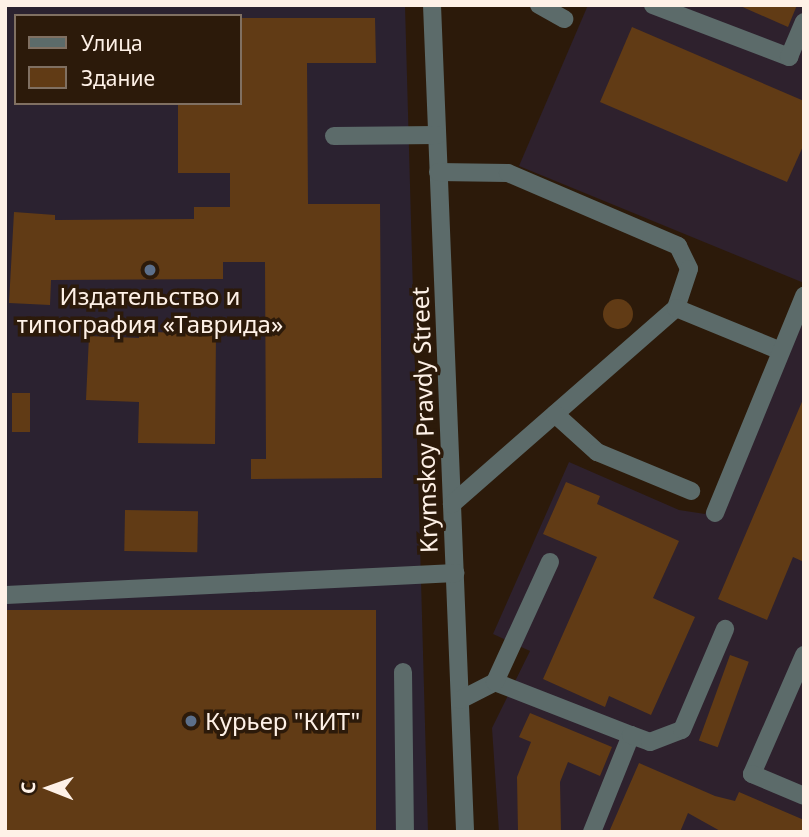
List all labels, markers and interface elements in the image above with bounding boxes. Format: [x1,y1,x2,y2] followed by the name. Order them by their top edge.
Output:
[14,14,242,105] legend
[81,29,143,57] text: Улица
[81,64,155,92] text: Здание
[142,262,158,278] marker: Издательство и типография «Таврида»
[17,282,283,338] place label: Издательство и типография «Таврида»
[405,287,443,553] street label: Krymskoy Pravdy Street
[205,707,360,735] place label: Курьер "КИТ"
[183,713,199,729] marker: Курьер "КИТ"
[14,753,84,823] north arrow
[15,781,41,794] text: С

